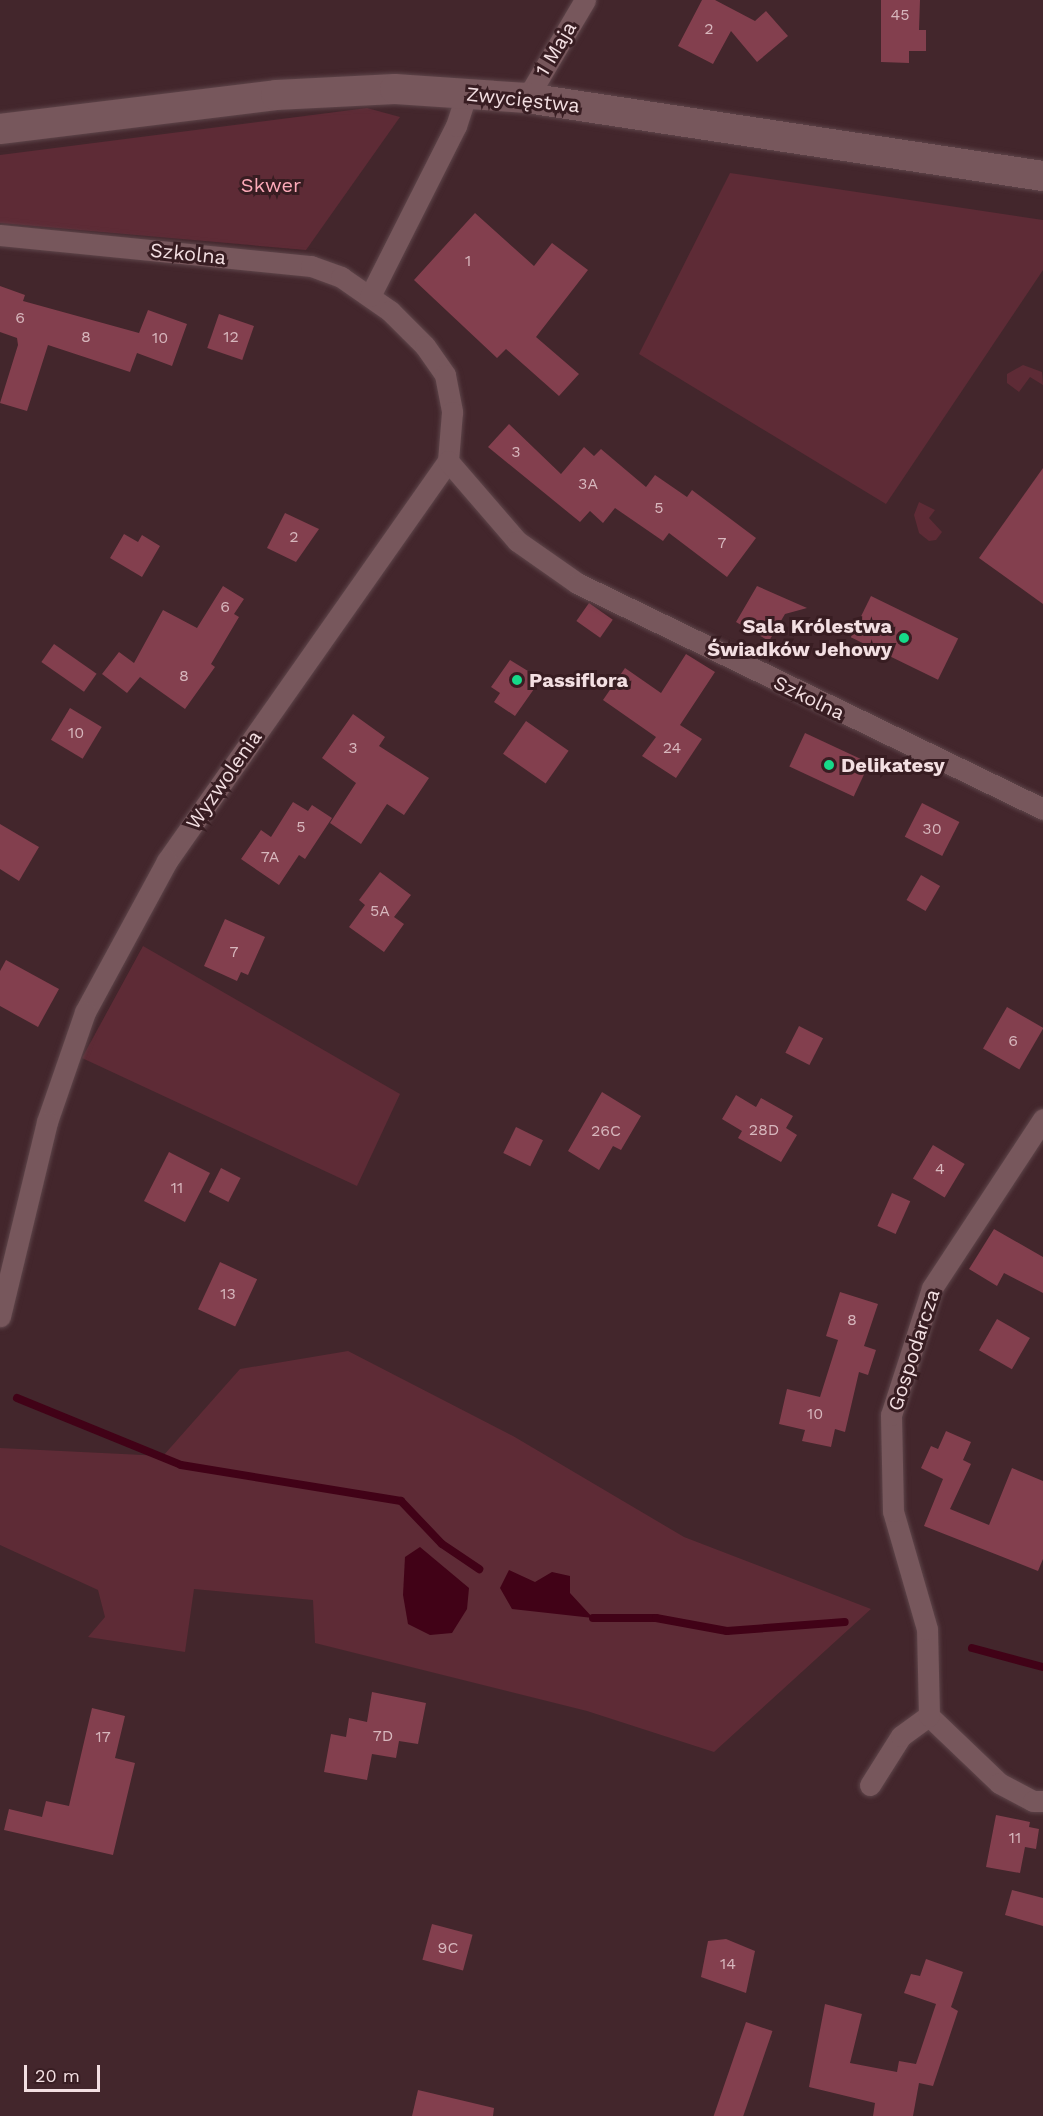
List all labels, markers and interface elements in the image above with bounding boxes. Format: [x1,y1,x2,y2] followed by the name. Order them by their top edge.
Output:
[890,5,910,25] house number: 45
[530,17,582,81] street label: 1 Maja
[704,19,714,39] house number: 2
[465,82,581,118] street label: Zwycięstwa
[241,173,301,197] park label: Skwer
[149,238,227,270] street label: Szkolna
[465,251,471,271] house number: 1
[15,308,25,328] house number: 6
[81,327,91,347] house number: 8
[223,327,239,347] house number: 12
[152,328,168,348] house number: 10
[511,442,521,462] house number: 3
[578,474,598,494] house number: 3A
[654,498,664,518] house number: 5
[289,527,299,547] house number: 2
[718,533,726,553] house number: 7
[220,597,230,617] house number: 6
[707,614,892,661] place label: Sala Królestwa Świadków Jehowy
[897,631,911,645] marker: Sala Królestwa Świadków Jehowy
[179,666,189,686] house number: 8
[529,668,628,692] place label: Passiflora
[769,671,849,725] street label: Szkolna
[510,673,524,687] marker: Passiflora
[68,723,84,743] house number: 10
[181,726,267,834] street label: Wyzwolenia
[348,738,358,758] house number: 3
[663,738,681,758] house number: 24
[841,753,945,777] place label: Delikatesy
[822,758,836,772] marker: Delikatesy
[296,817,306,837] house number: 5
[922,819,942,839] house number: 30
[261,847,279,867] house number: 7A
[370,901,390,921] house number: 5A
[230,942,238,962] house number: 7
[1008,1031,1018,1051] house number: 6
[749,1120,779,1140] house number: 28D
[591,1121,621,1141] house number: 26C
[935,1159,945,1179] house number: 4
[171,1178,183,1198] house number: 11
[220,1284,236,1304] house number: 13
[883,1286,945,1414] street label: Gospodarcza
[847,1310,857,1330] house number: 8
[807,1404,823,1424] house number: 10
[373,1726,393,1746] house number: 7D
[95,1727,111,1747] house number: 17
[1009,1828,1021,1848] house number: 11
[438,1938,458,1958] house number: 9C
[720,1954,736,1974] house number: 14
[27,2053,104,2091] scale bar
[35,2065,80,2086] text: 20 m

